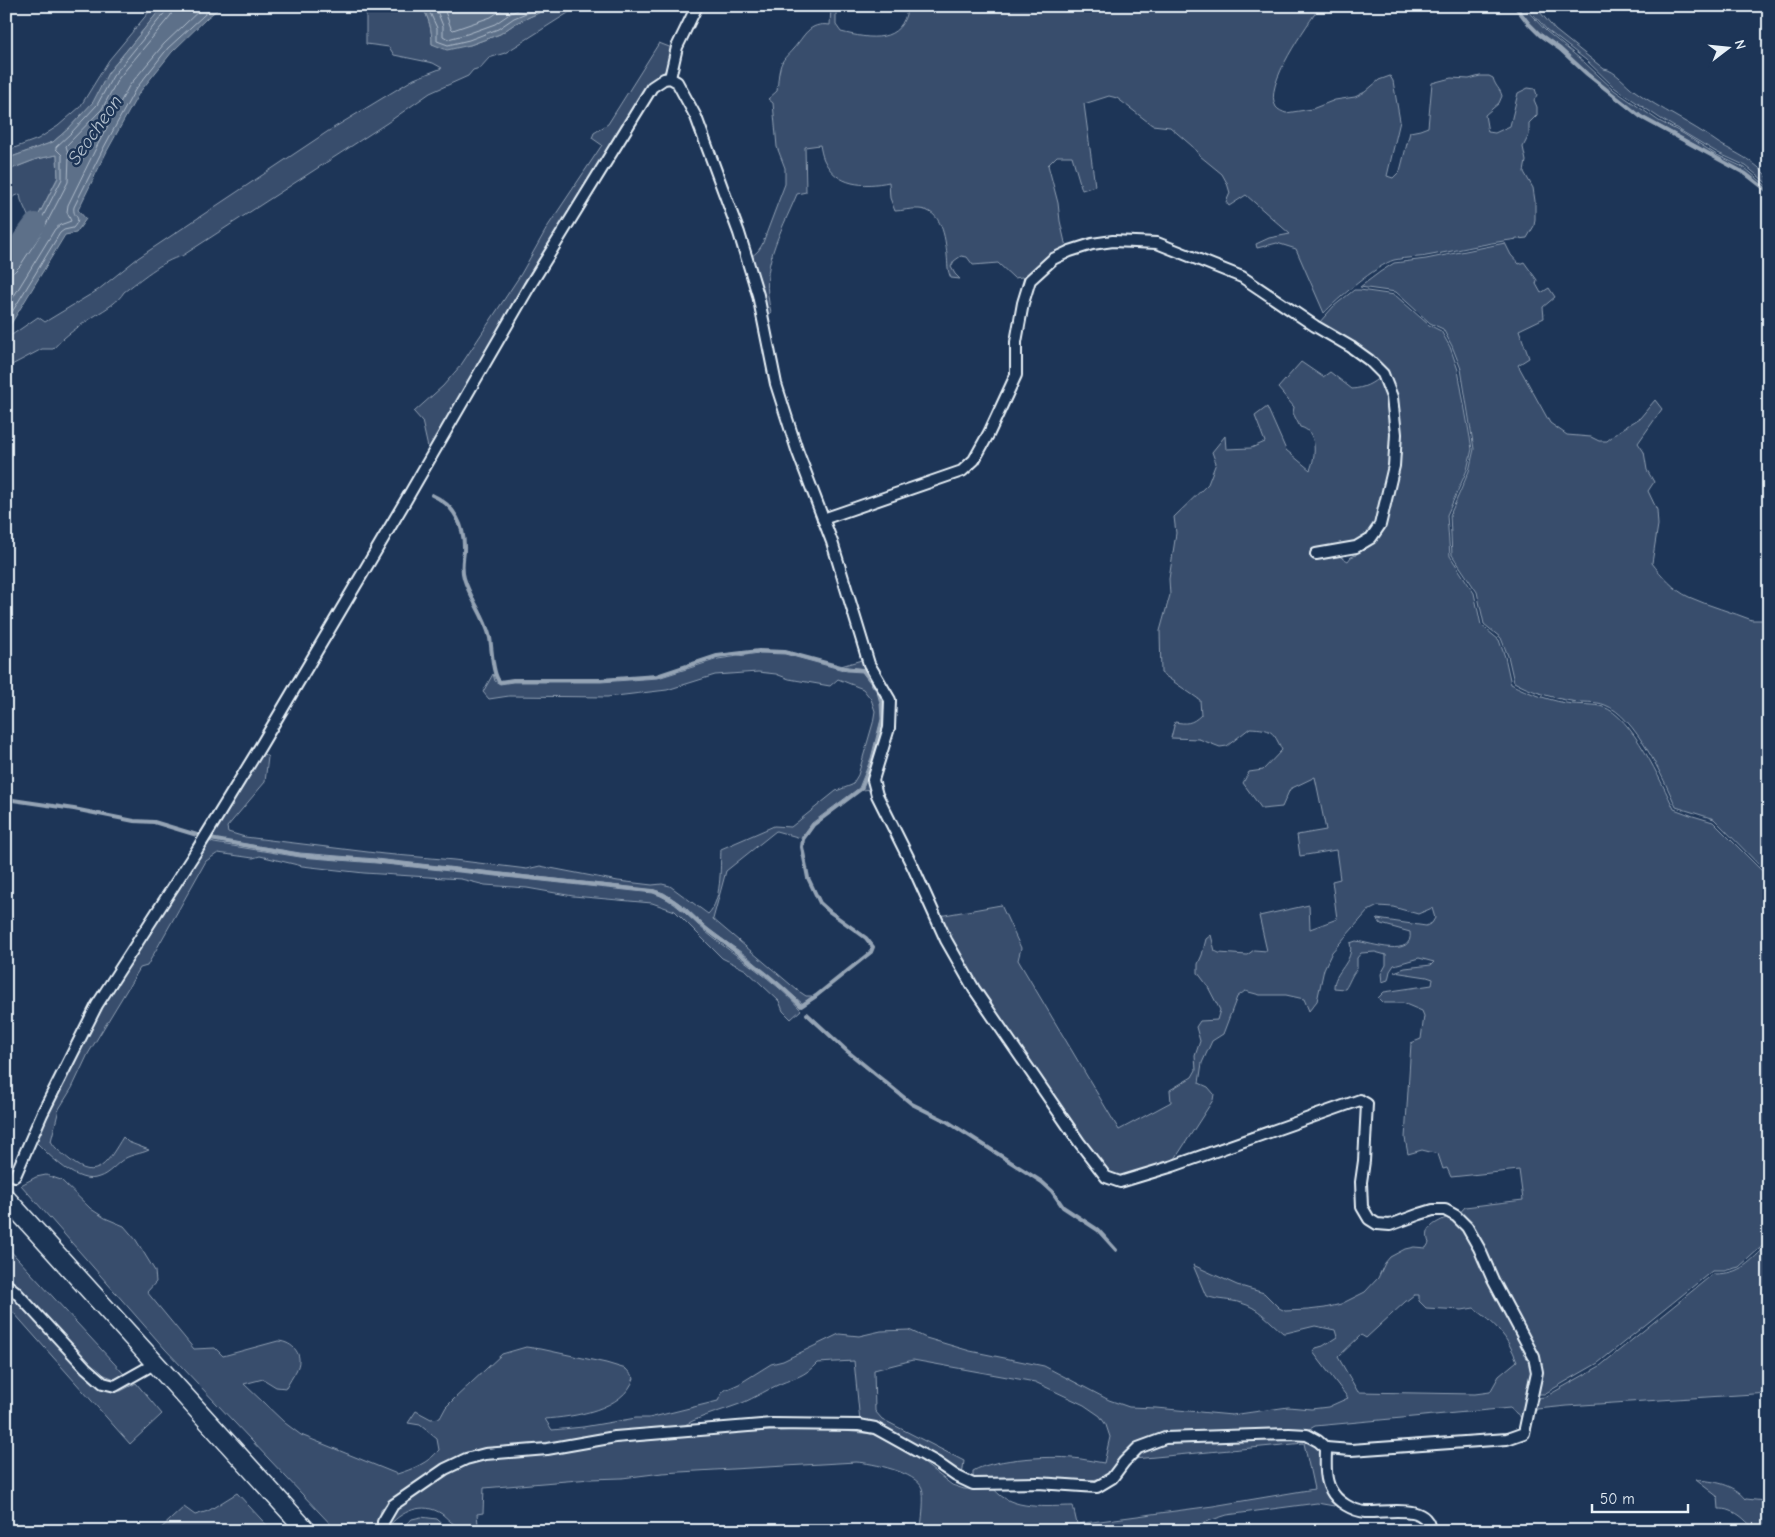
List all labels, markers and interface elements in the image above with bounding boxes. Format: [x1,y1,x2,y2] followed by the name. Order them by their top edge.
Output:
[1702,22,1752,72] north arrow
[1731,38,1749,51] text: N
[63,91,127,169] water label: Seocheon
[1592,1482,1689,1514] scale bar
[1600,1490,1635,1508] text: 50 m

